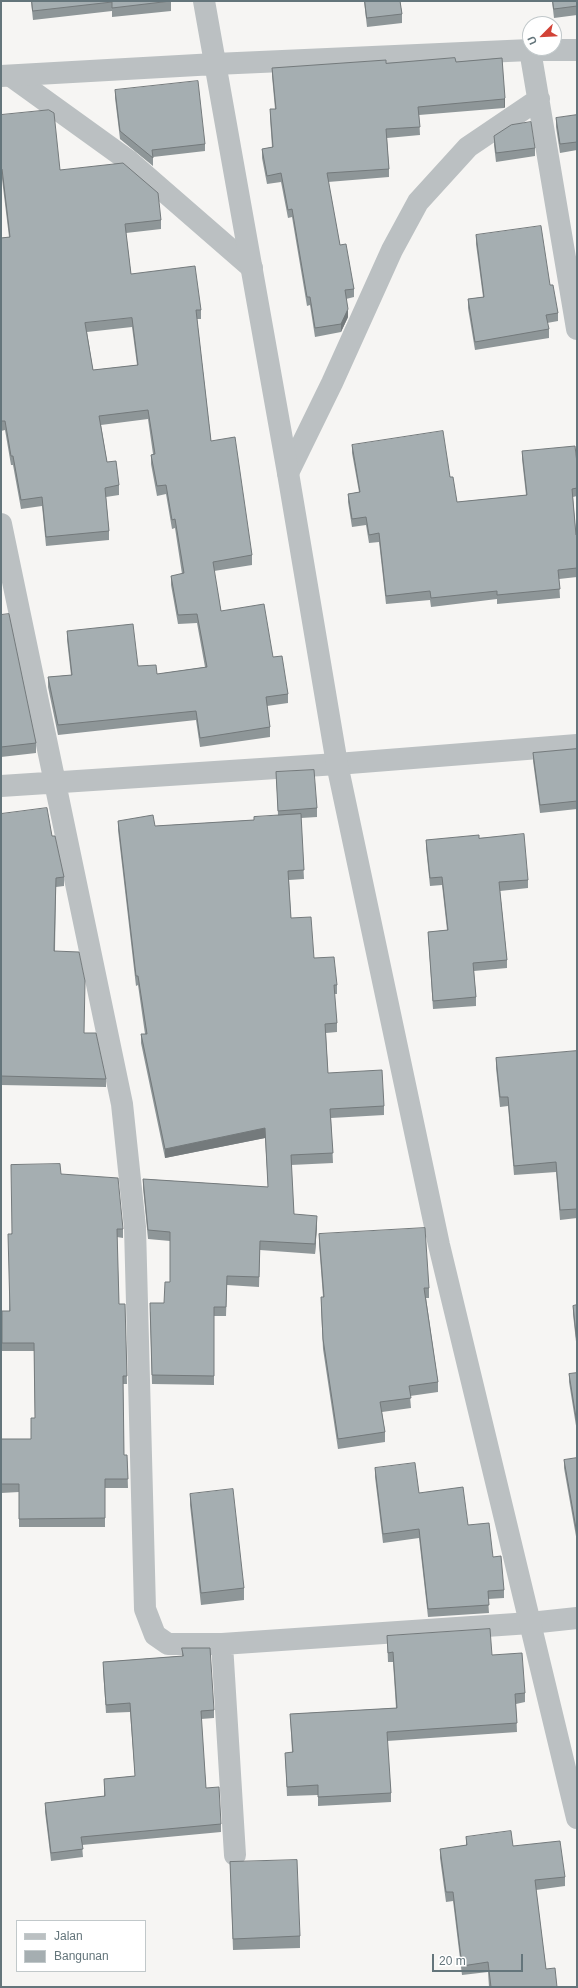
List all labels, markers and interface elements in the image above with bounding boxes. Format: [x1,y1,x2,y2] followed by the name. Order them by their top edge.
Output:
[522,16,562,56] north arrow
[525,34,539,47] text: U
[16,1920,146,1972] legend
[54,1929,83,1943] text: Jalan
[434,1946,525,1972] scale bar
[54,1949,109,1963] text: Bangunan
[439,1954,466,1968] text: 20 m

